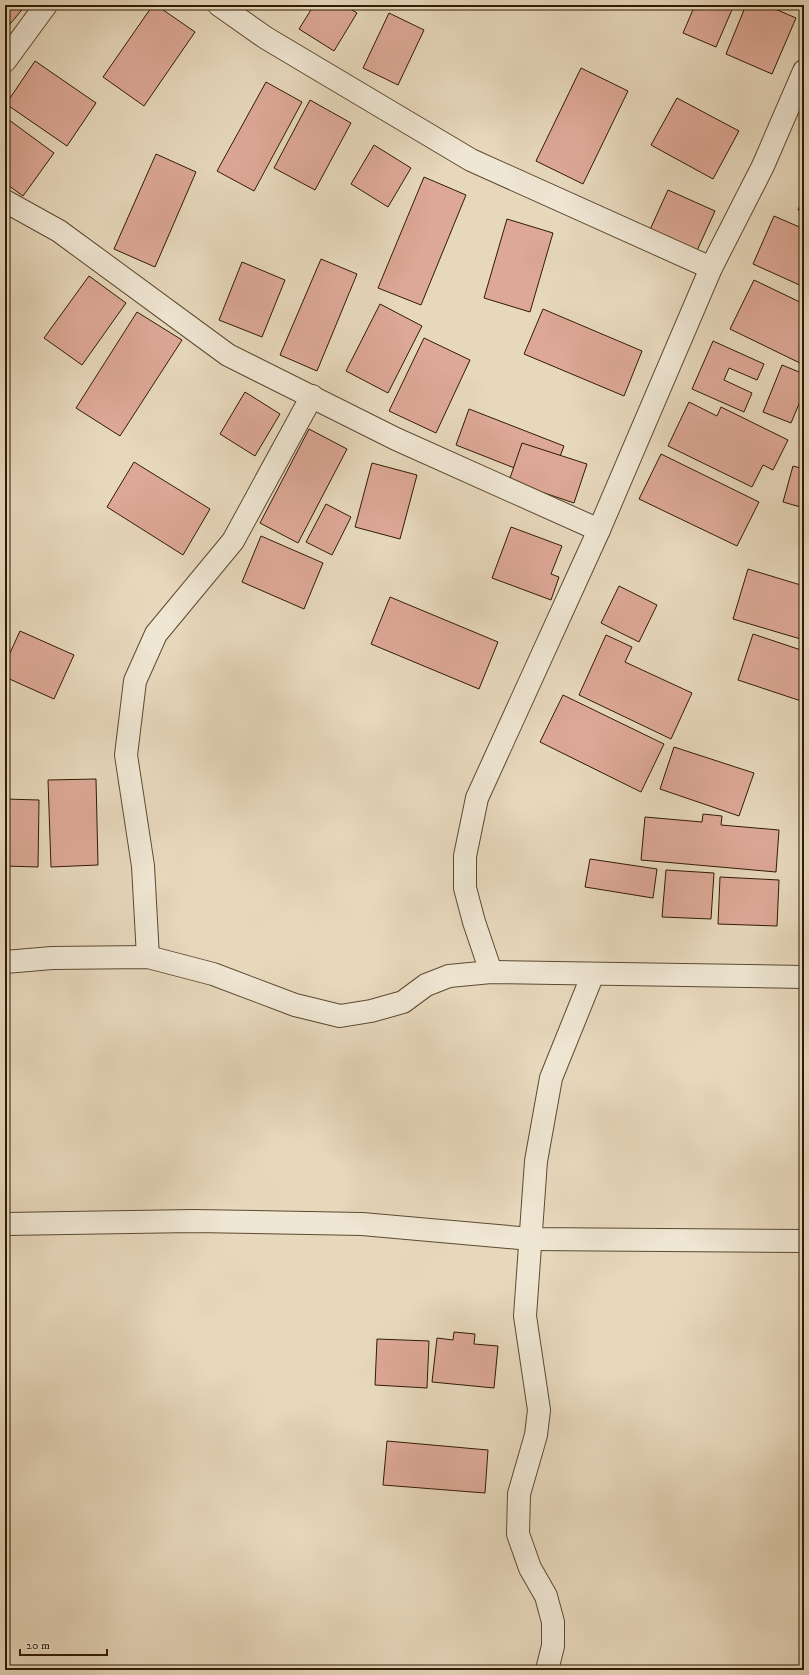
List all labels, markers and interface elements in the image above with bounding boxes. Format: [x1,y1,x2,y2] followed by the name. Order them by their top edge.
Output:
[20,1631,107,1657] scale bar
[26,1638,50,1653] text: 20 m

